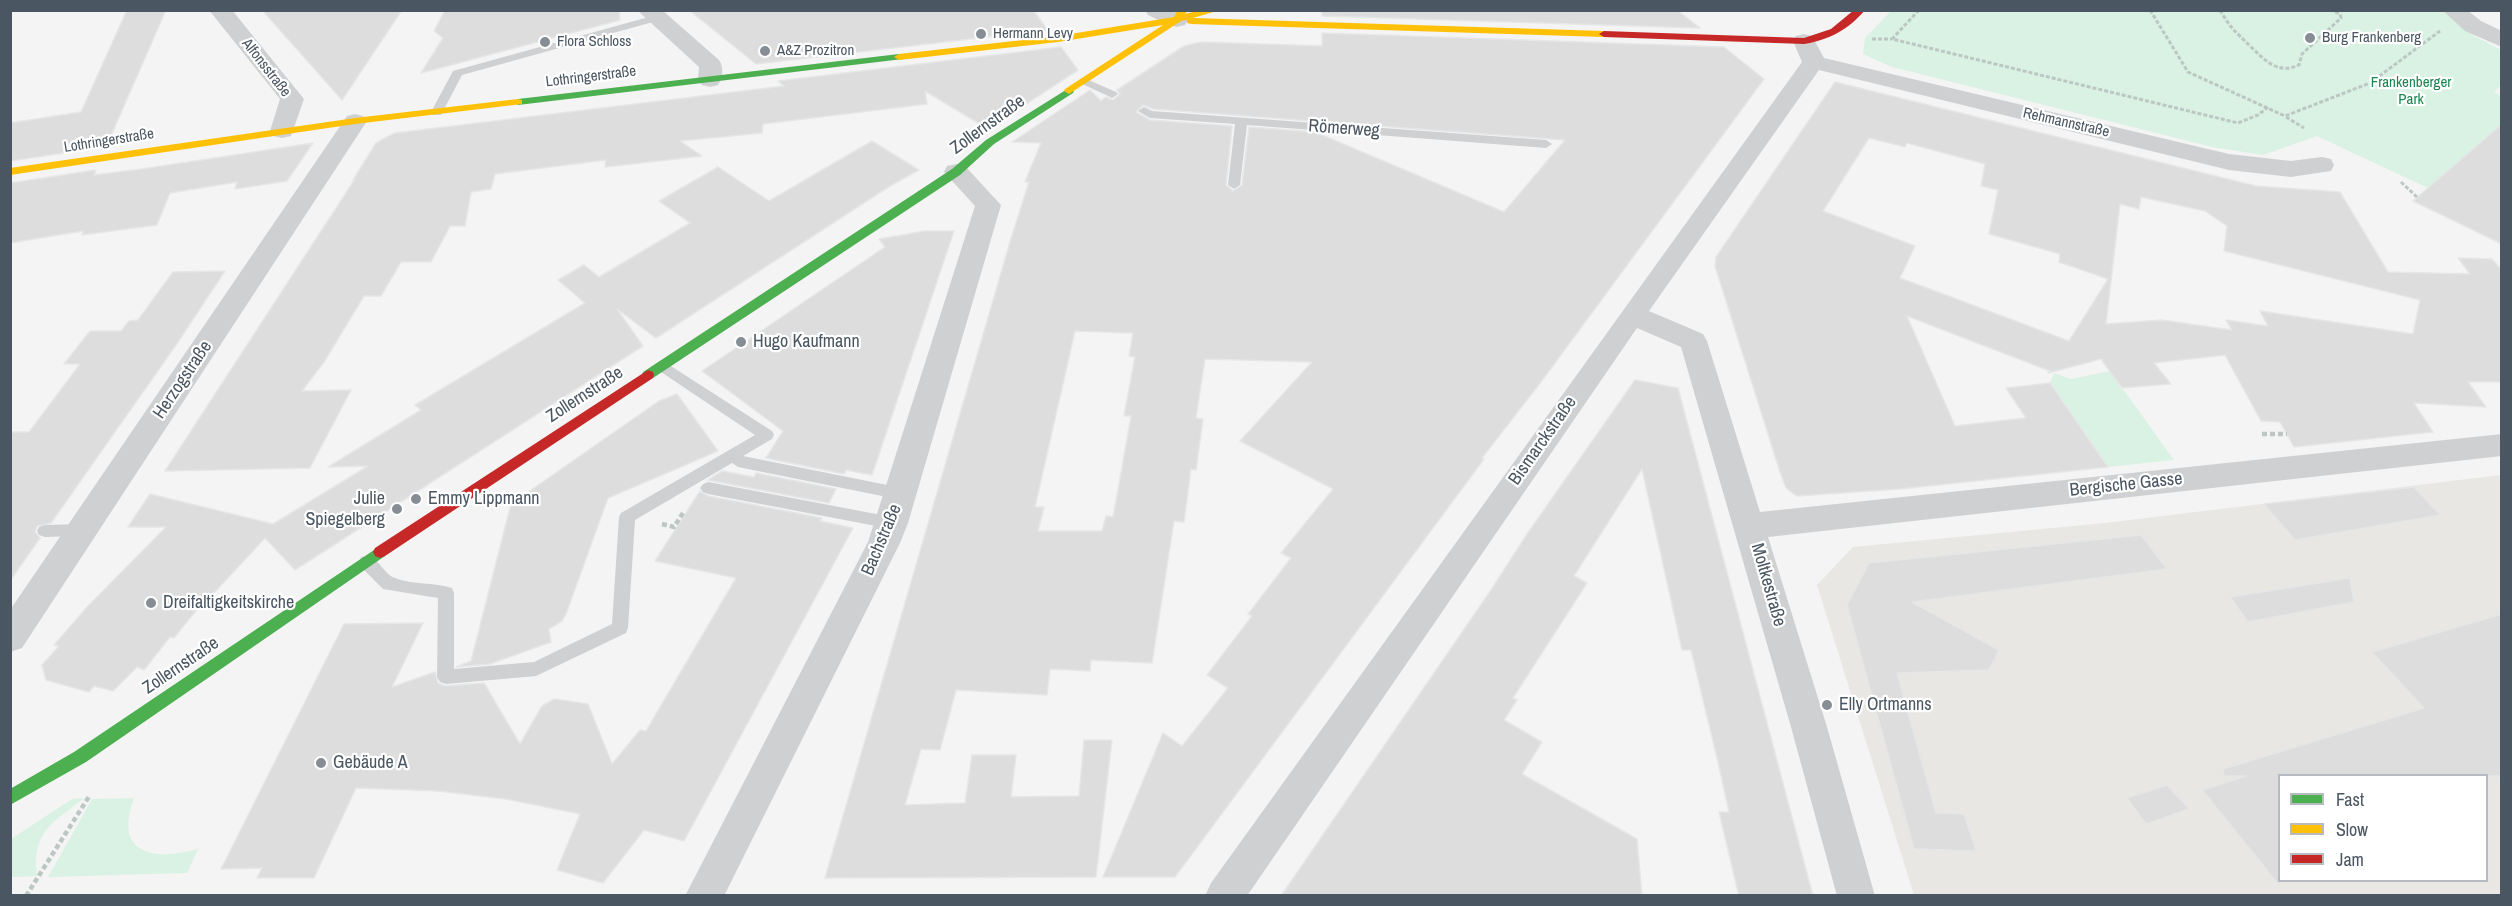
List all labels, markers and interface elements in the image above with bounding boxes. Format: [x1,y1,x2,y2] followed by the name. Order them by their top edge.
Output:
[993,25,1073,43] place label: Hermann Levy
[974,27,988,41] marker: Hermann Levy
[2322,29,2421,47] place label: Burg Frankenberg
[2303,31,2317,45] marker: Burg Frankenberg
[557,33,632,51] place label: Flora Schloss
[238,35,294,101] street label: Alfonsstraße
[538,35,552,49] marker: Flora Schloss
[777,42,854,60] place label: A&Z Prozitron
[758,44,772,58] marker: A&Z Prozitron
[545,63,637,91] street label: Lothringerstraße
[2371,74,2451,109] park label: Frankenberger Park
[946,91,1030,159] street label: Zollernstraße
[2021,104,2111,142] street label: Rehmannstraße
[1308,116,1380,142] street label: Römerweg
[63,125,155,157] street label: Lothringerstraße
[753,331,860,353] place label: Hugo Kaufmann
[734,335,748,349] marker: Hugo Kaufmann
[149,337,217,423] street label: Herzogstraße
[543,362,627,428] street label: Zollernstraße
[1505,392,1581,490] street label: Bismarckstraße
[2069,468,2183,502] street label: Bergische Gasse
[305,488,385,530] place label: Julie Spiegelberg
[428,488,540,510] place label: Emmy Lippmann
[409,492,423,506] marker: Emmy Lippmann
[857,501,907,579] street label: Bachstraße
[390,502,404,516] marker: Julie Spiegelberg
[1746,541,1790,629] street label: Moltkestraße
[163,592,294,614] place label: Dreifaltigkeitskirche
[144,596,158,610] marker: Dreifaltigkeitskirche
[139,633,223,699] street label: Zollernstraße
[1839,694,1932,716] place label: Elly Ortmanns
[1820,698,1834,712] marker: Elly Ortmanns
[333,752,408,774] place label: Gebäude A
[314,756,328,770] marker: Gebäude A
[2278,774,2488,882] legend
[2336,787,2364,812] text: Fast
[2336,817,2368,842] text: Slow
[2336,847,2364,872] text: Jam

